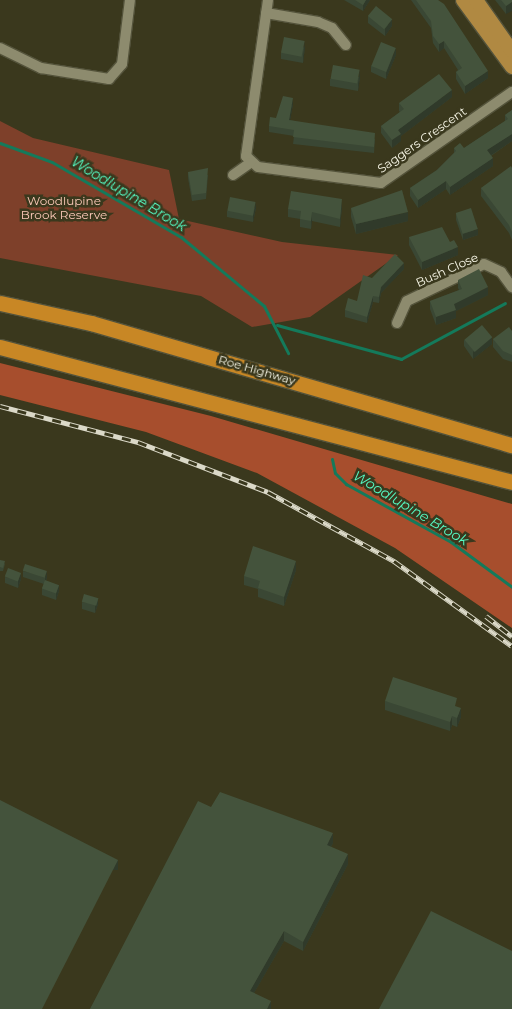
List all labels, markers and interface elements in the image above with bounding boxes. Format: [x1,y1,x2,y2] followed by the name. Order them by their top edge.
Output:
[375,104,469,176] street label: Saggers Crescent
[68,153,190,235] water label: Woodlupine Brook
[21,194,107,222] park label: Woodlupine Brook Reserve
[414,250,480,290] street label: Bush Close
[217,352,297,388] street label: Roe Highway
[350,467,472,549] water label: Woodlupine Brook

